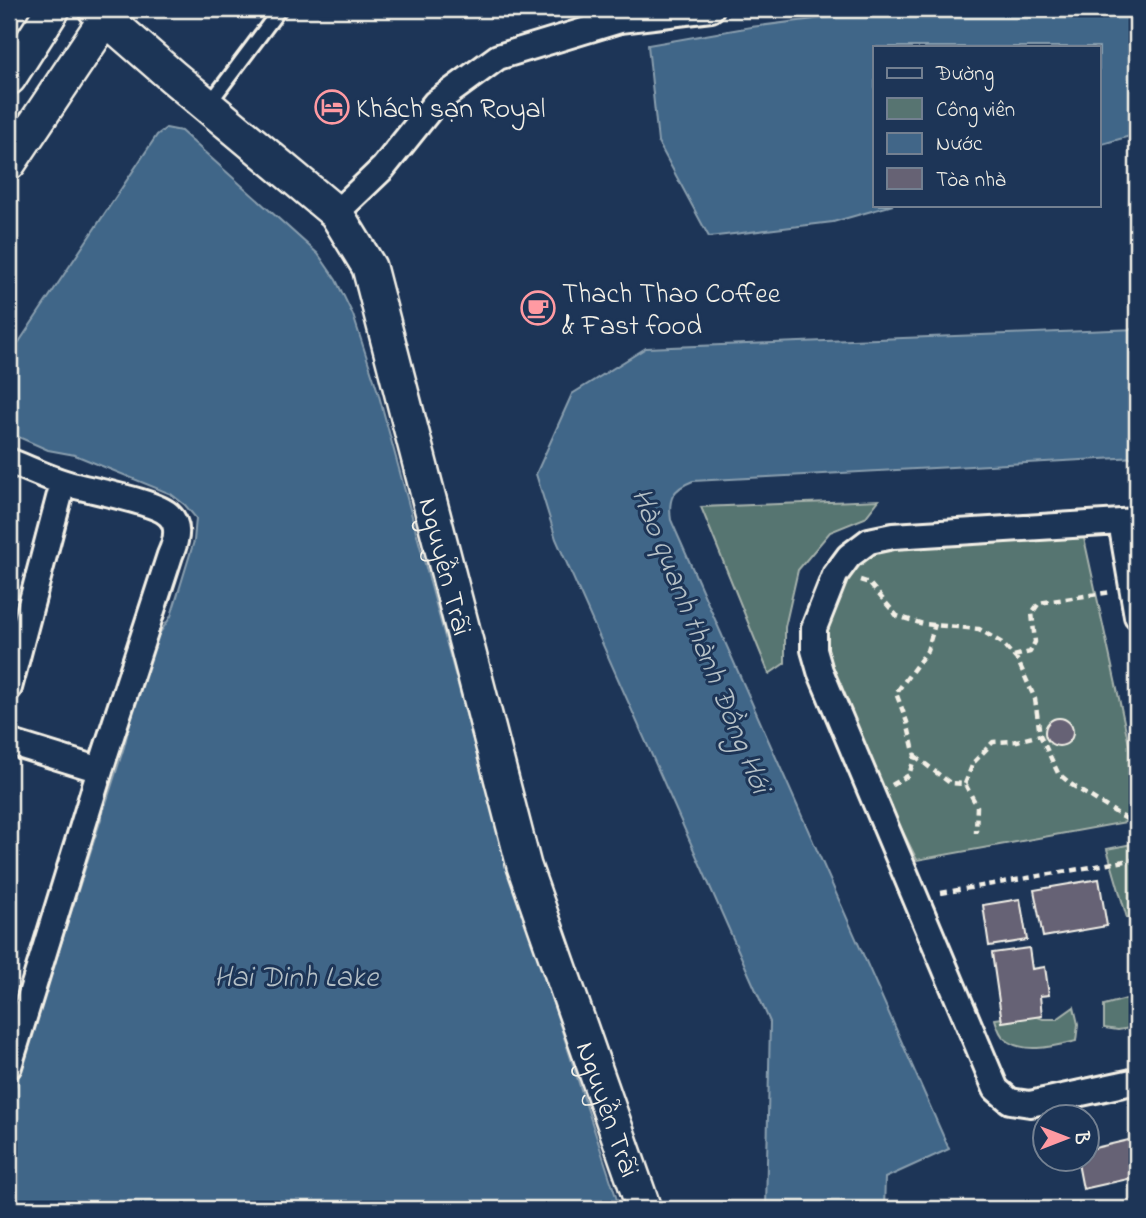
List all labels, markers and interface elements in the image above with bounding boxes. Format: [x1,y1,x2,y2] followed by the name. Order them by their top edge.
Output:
[873,46,1100,206] legend
[935,60,994,92] text: Đường
[313,88,351,126] hotel icon: Khách sạn Royal
[356,90,545,131] place label: Khách sạn Royal
[936,96,1015,128] text: Công viên
[936,130,983,160] text: Nước
[936,166,1006,196] text: Tòa nhà
[562,275,781,348] place label: Thach Thao Coffee & Fast food
[519,289,557,327] cafe icon: Thach Thao Coffee & Fast food
[618,482,782,803] water label: Hào quanh thành Đồng Hới
[405,493,481,640] street label: Nguyễn Trãi
[214,957,380,1001] water label: Hai Dinh Lake
[563,1037,648,1183] street label: Nguyễn Trãi
[1030,1102,1100,1172] north arrow
[1067,1131,1094,1145] text: B

